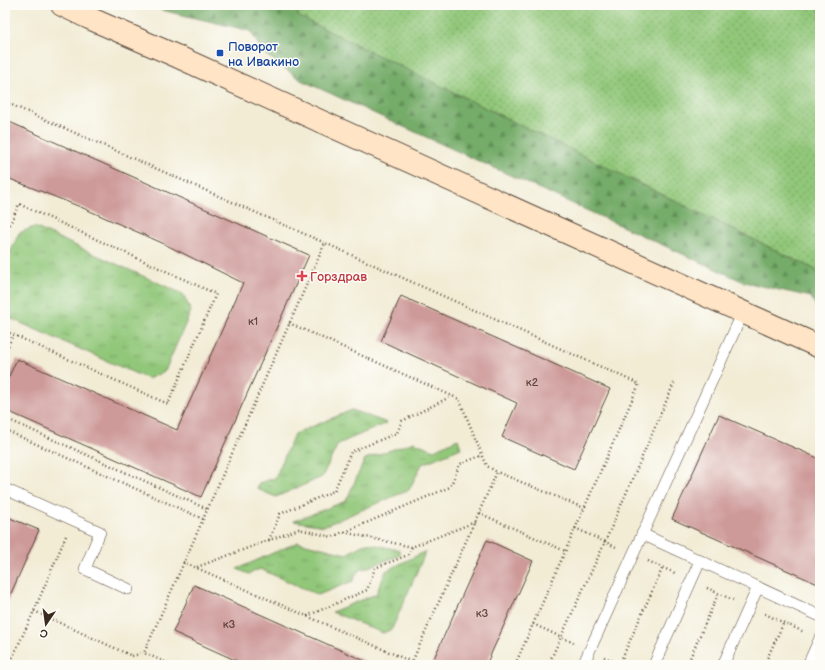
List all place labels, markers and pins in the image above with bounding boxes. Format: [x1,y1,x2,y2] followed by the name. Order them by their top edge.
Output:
[228,39,299,70] place label: Поворот на Ивакино
[215,48,225,58] marker: Поворот на Ивакино
[310,269,367,285] place label: Горздрав
[297,271,307,281] marker: Горздрав

